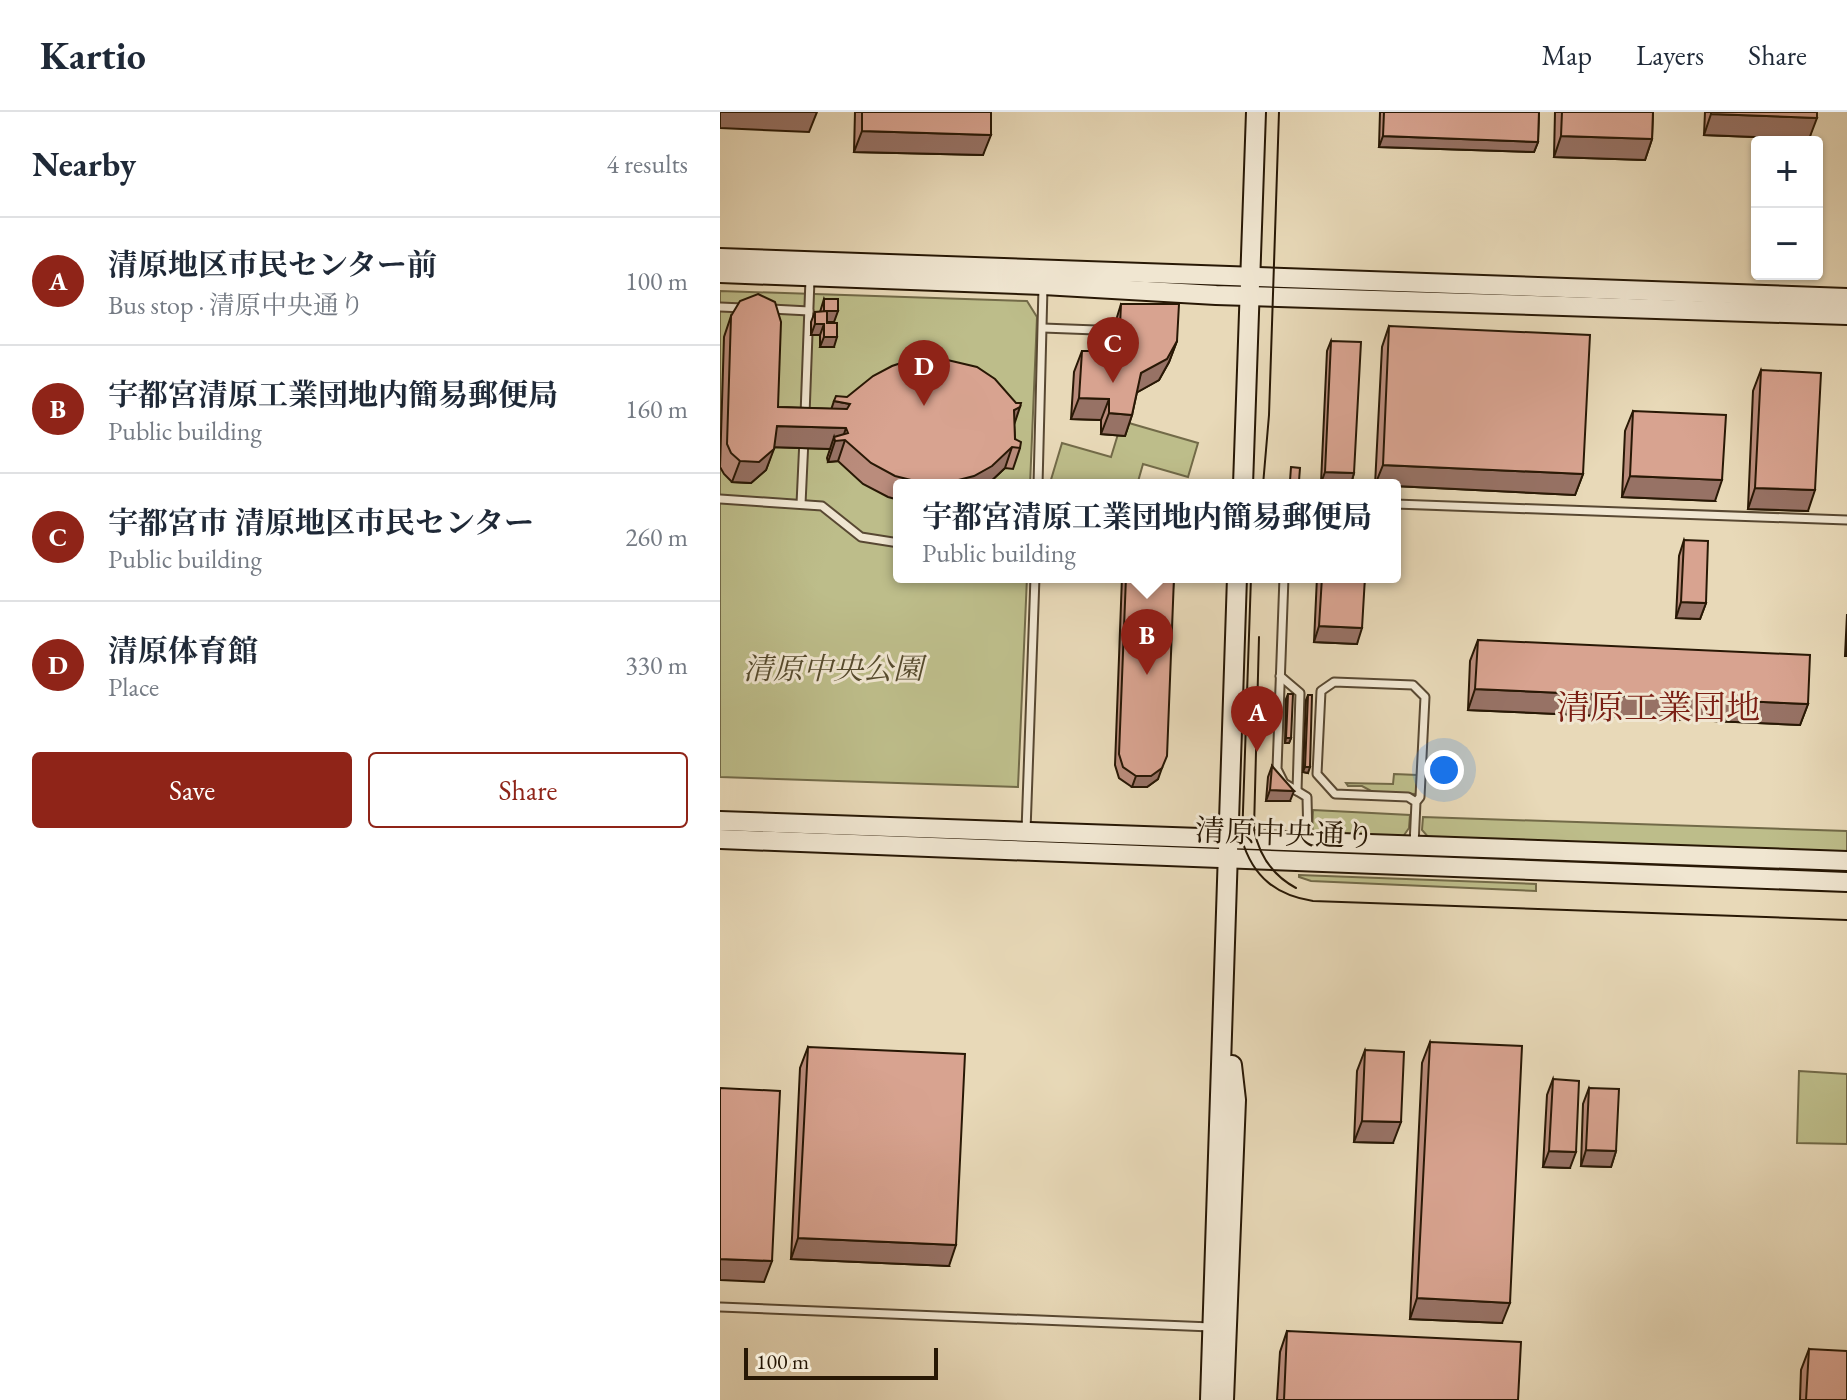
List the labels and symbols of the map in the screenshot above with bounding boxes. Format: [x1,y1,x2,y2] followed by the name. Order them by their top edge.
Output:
[1087,317,1139,383] pin: C
[898,340,950,406] pin: D
[1121,609,1173,675] pin: B
[743,649,928,688] park label: 清原中央公園
[1556,685,1760,729] district label: 清原工業団地
[1231,686,1283,752] pin: A
[1424,750,1464,790] your location
[1194,810,1376,856] street label: 清原中央通り
[744,1344,938,1380] scale bar

